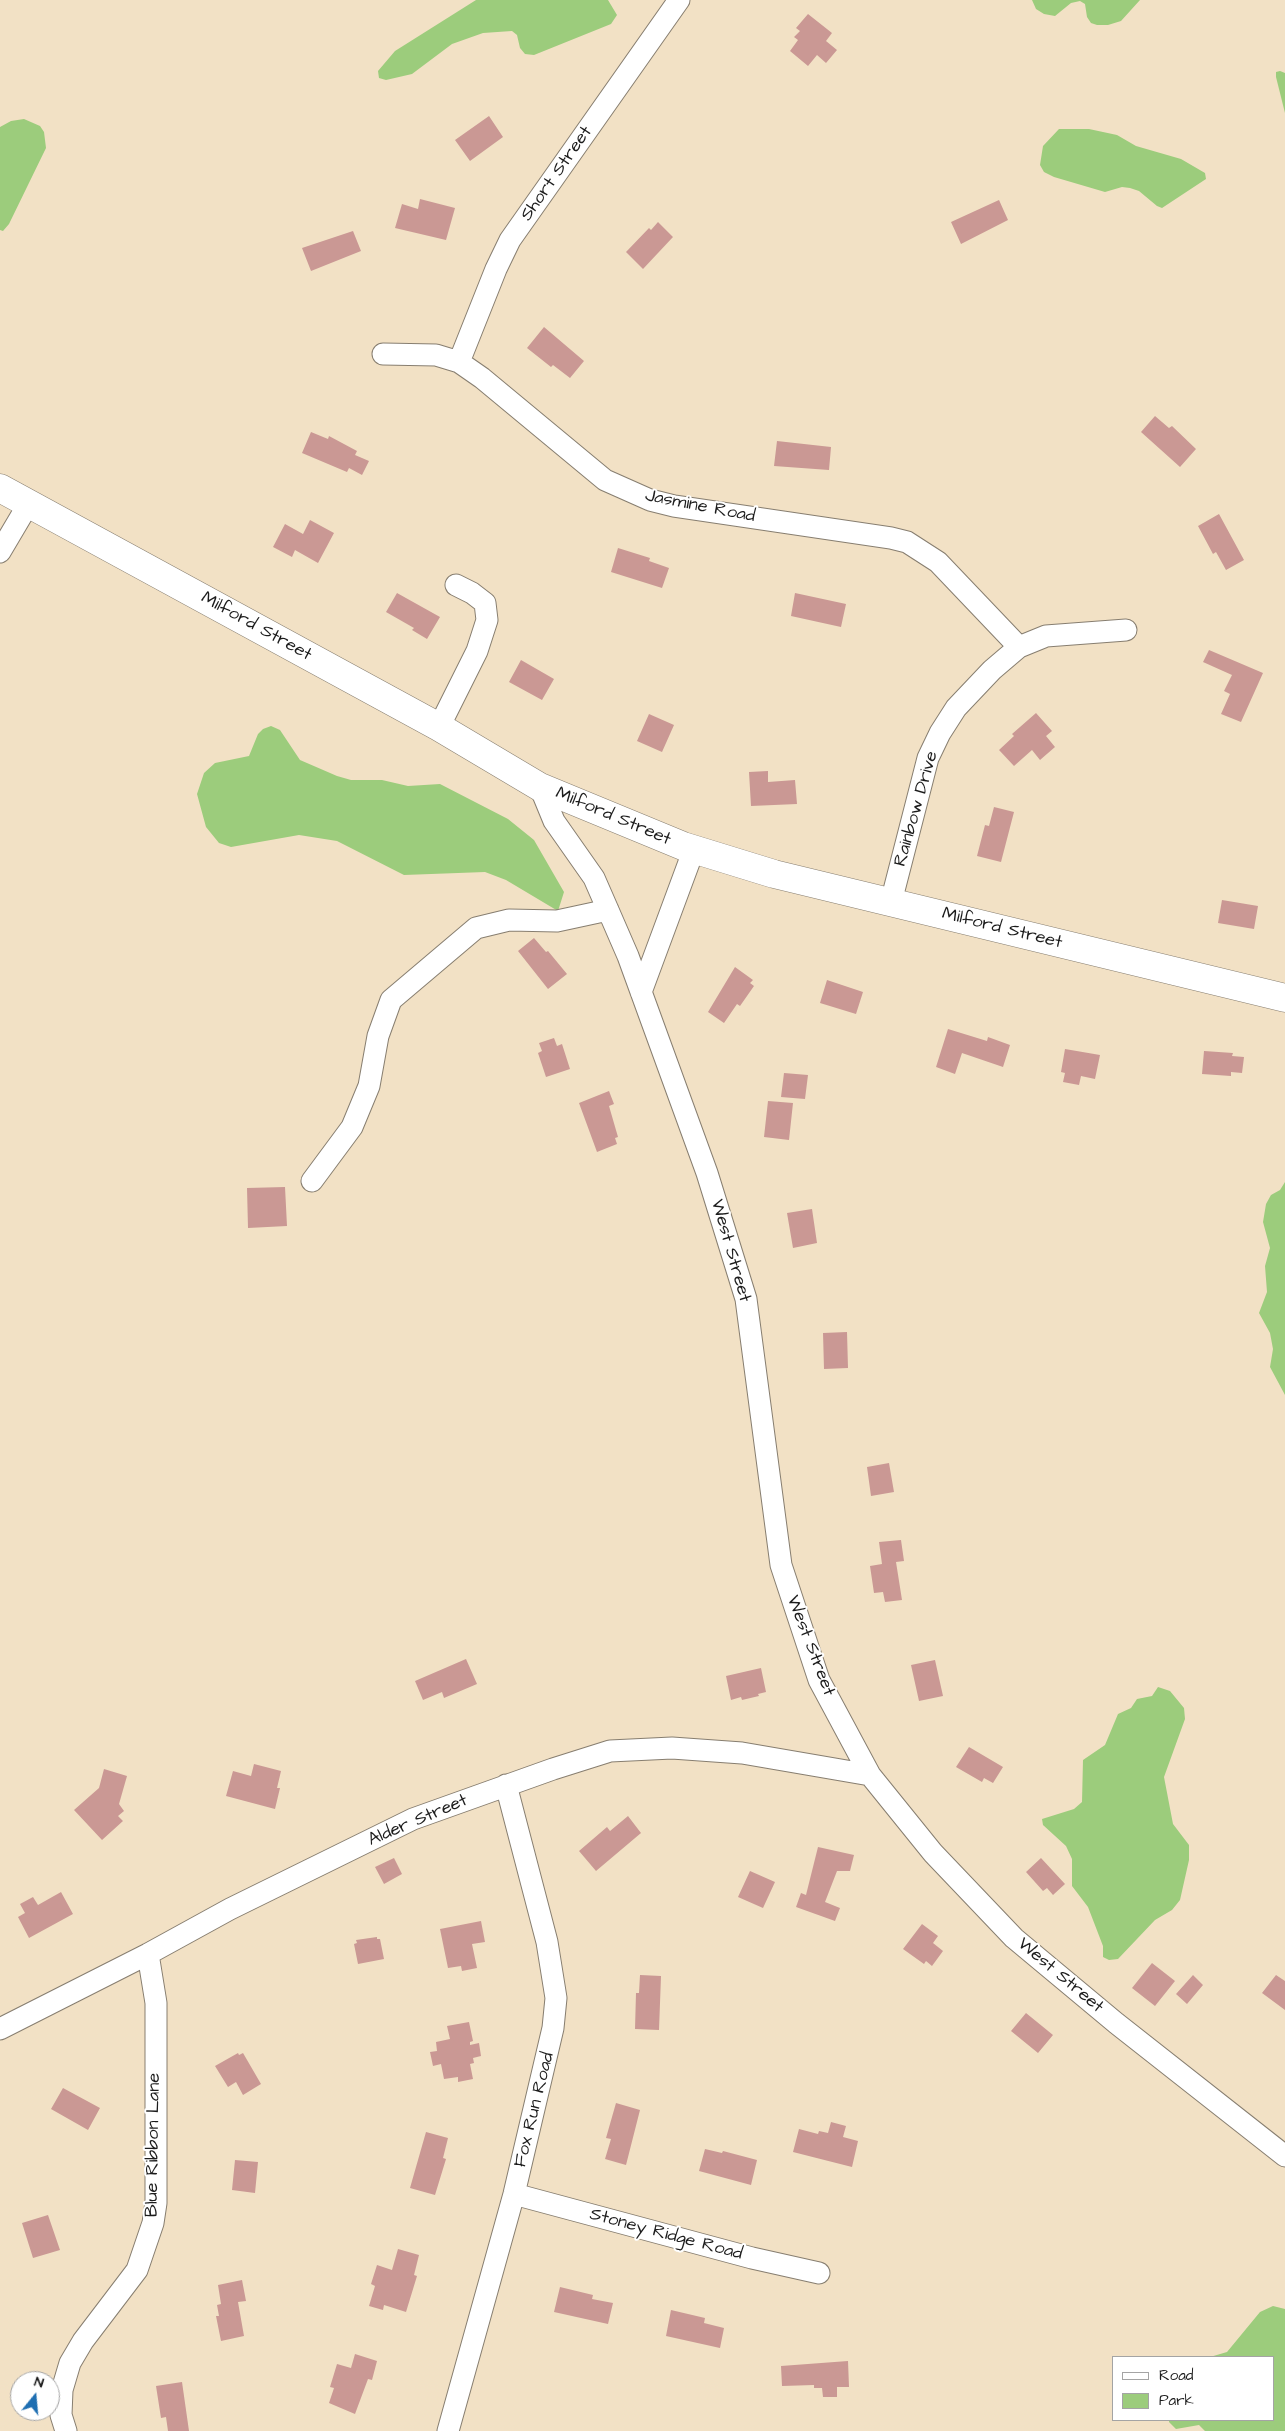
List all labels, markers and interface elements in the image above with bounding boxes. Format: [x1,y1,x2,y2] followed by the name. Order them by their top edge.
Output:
[516,123,598,225] street label: Short Street
[643,486,757,528] street label: Jasmine Road
[197,588,315,666] street label: Milford Street
[890,749,944,869] street label: Rainbow Drive
[552,783,674,851] street label: Milford Street
[940,904,1064,954] street label: Milford Street
[705,1197,755,1305] street label: West Street
[781,1593,839,1699] street label: West Street
[365,1790,471,1852] street label: Alder Street
[1013,1934,1107,2018] street label: West Street
[510,2050,560,2170] street label: Fox Run Road
[142,2073,166,2217] street label: Blue Ribbon Lane
[587,2204,745,2266] street label: Stoney Ridge Road
[1112,2356,1275,2421] legend
[1159,2365,1193,2386] text: Road
[10,2371,60,2421] north arrow
[32,2372,46,2393] text: N
[1159,2390,1194,2411] text: Park

